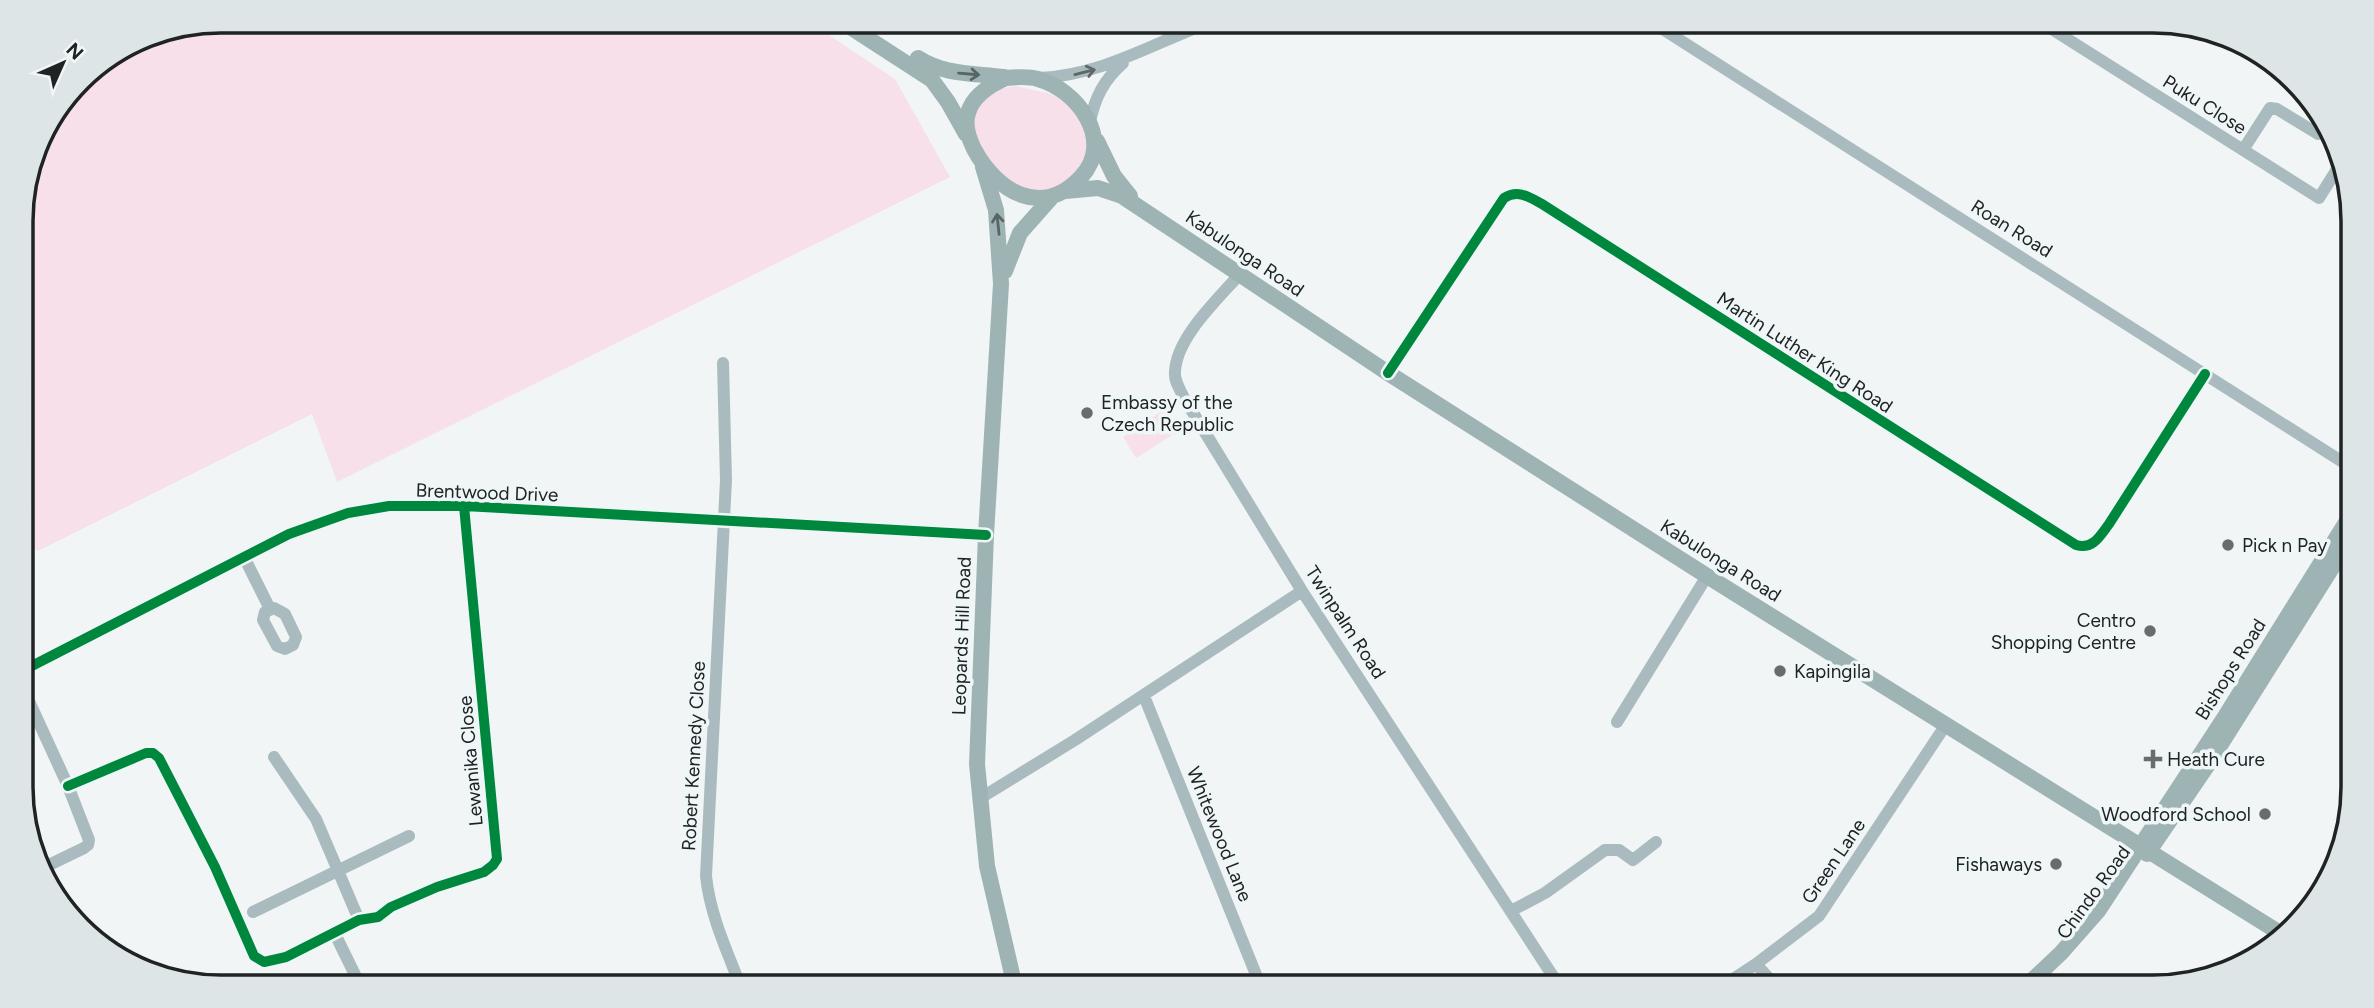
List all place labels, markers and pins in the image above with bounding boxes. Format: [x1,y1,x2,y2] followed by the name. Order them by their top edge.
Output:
[1101,391,1234,436] place label: Embassy of the Czech Republic
[1079,405,1095,421] marker: Embassy of the Czech Republic
[2242,534,2327,557] place label: Pick n Pay
[2220,537,2236,553] marker: Pick n Pay
[1991,609,2136,654] place label: Centro Shopping Centre
[2142,623,2158,639] marker: Centro Shopping Centre
[1794,660,1871,683] place label: Kapingila
[1772,663,1788,679] marker: Kapingila
[2167,748,2265,771] place label: Heath Cure
[2145,751,2161,767] marker: Heath Cure
[2101,803,2251,826] place label: Woodford School
[2257,806,2273,822] marker: Woodford School
[1955,853,2042,876] place label: Fishaways
[2048,856,2064,872] marker: Fishaways

